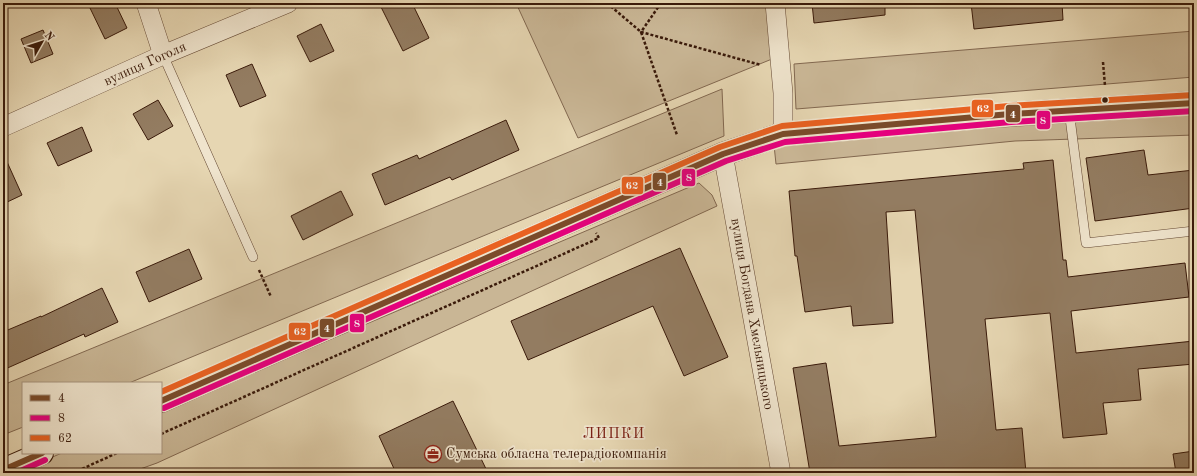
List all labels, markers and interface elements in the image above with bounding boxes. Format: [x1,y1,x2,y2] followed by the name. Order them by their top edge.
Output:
[22,22,62,62] north arrow
[42,30,56,44] text: N
[102,40,188,88] street label: вулиця Гоголя
[1100,95,1110,105] unlabelled marker
[971,99,994,118] line badge: 62
[977,104,989,115] text: 62
[1005,104,1021,123] line badge: 4
[1010,110,1016,121] text: 4
[1036,110,1051,130] line badge: 8
[1040,116,1046,127] text: 8
[681,168,696,187] line badge: 8
[652,172,667,191] line badge: 4
[686,173,692,184] text: 8
[621,176,644,195] line badge: 62
[657,178,663,189] text: 4
[626,181,638,192] text: 62
[728,217,776,411] street label: вулиця Богдана Хмельницького
[349,313,365,333] line badge: 8
[319,318,335,338] line badge: 4
[354,319,360,330] text: 8
[288,322,311,341] line badge: 62
[324,324,330,335] text: 4
[294,327,306,338] text: 62
[22,382,162,454] legend
[58,393,65,405] text: 4
[58,413,65,425] text: 8
[583,427,645,442] district label: ЛИПКИ
[58,433,72,445] text: 62
[423,444,443,464] office icon: Сумська обласна телерадіокомпанія
[446,447,667,461] place label: Сумська обласна телерадіокомпанія

